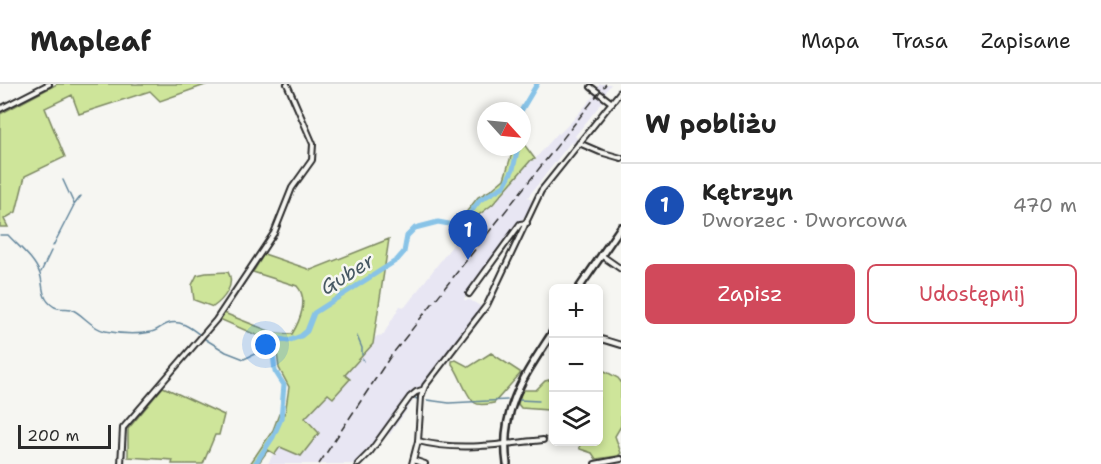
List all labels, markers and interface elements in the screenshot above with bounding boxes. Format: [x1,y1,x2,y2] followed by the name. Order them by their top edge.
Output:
[30,22,151,60] text: Mapleaf
[801,27,859,55] text: Mapa
[892,27,948,55] text: Trasa
[981,27,1071,55] text: Zapisane
[477,102,531,156] north arrow
[645,106,777,141] text: W pobliżu
[702,178,793,207] text: Kętrzyn
[660,192,669,218] text: 1
[1013,192,1077,218] text: 470 m
[702,207,907,233] text: Dworzec · Dworcowa
[448,210,488,260] pin: 1
[315,247,379,301] water label: Guber
[645,264,855,324] button: Zapisz
[867,264,1077,324] button: Udostępnij
[549,284,603,446] map controls
[549,284,603,338] button: +
[251,330,280,359] your location
[549,338,603,392] button: −
[549,392,603,446] button: layers
[18,422,111,450] scale bar
[27,425,79,446] text: 200 m

